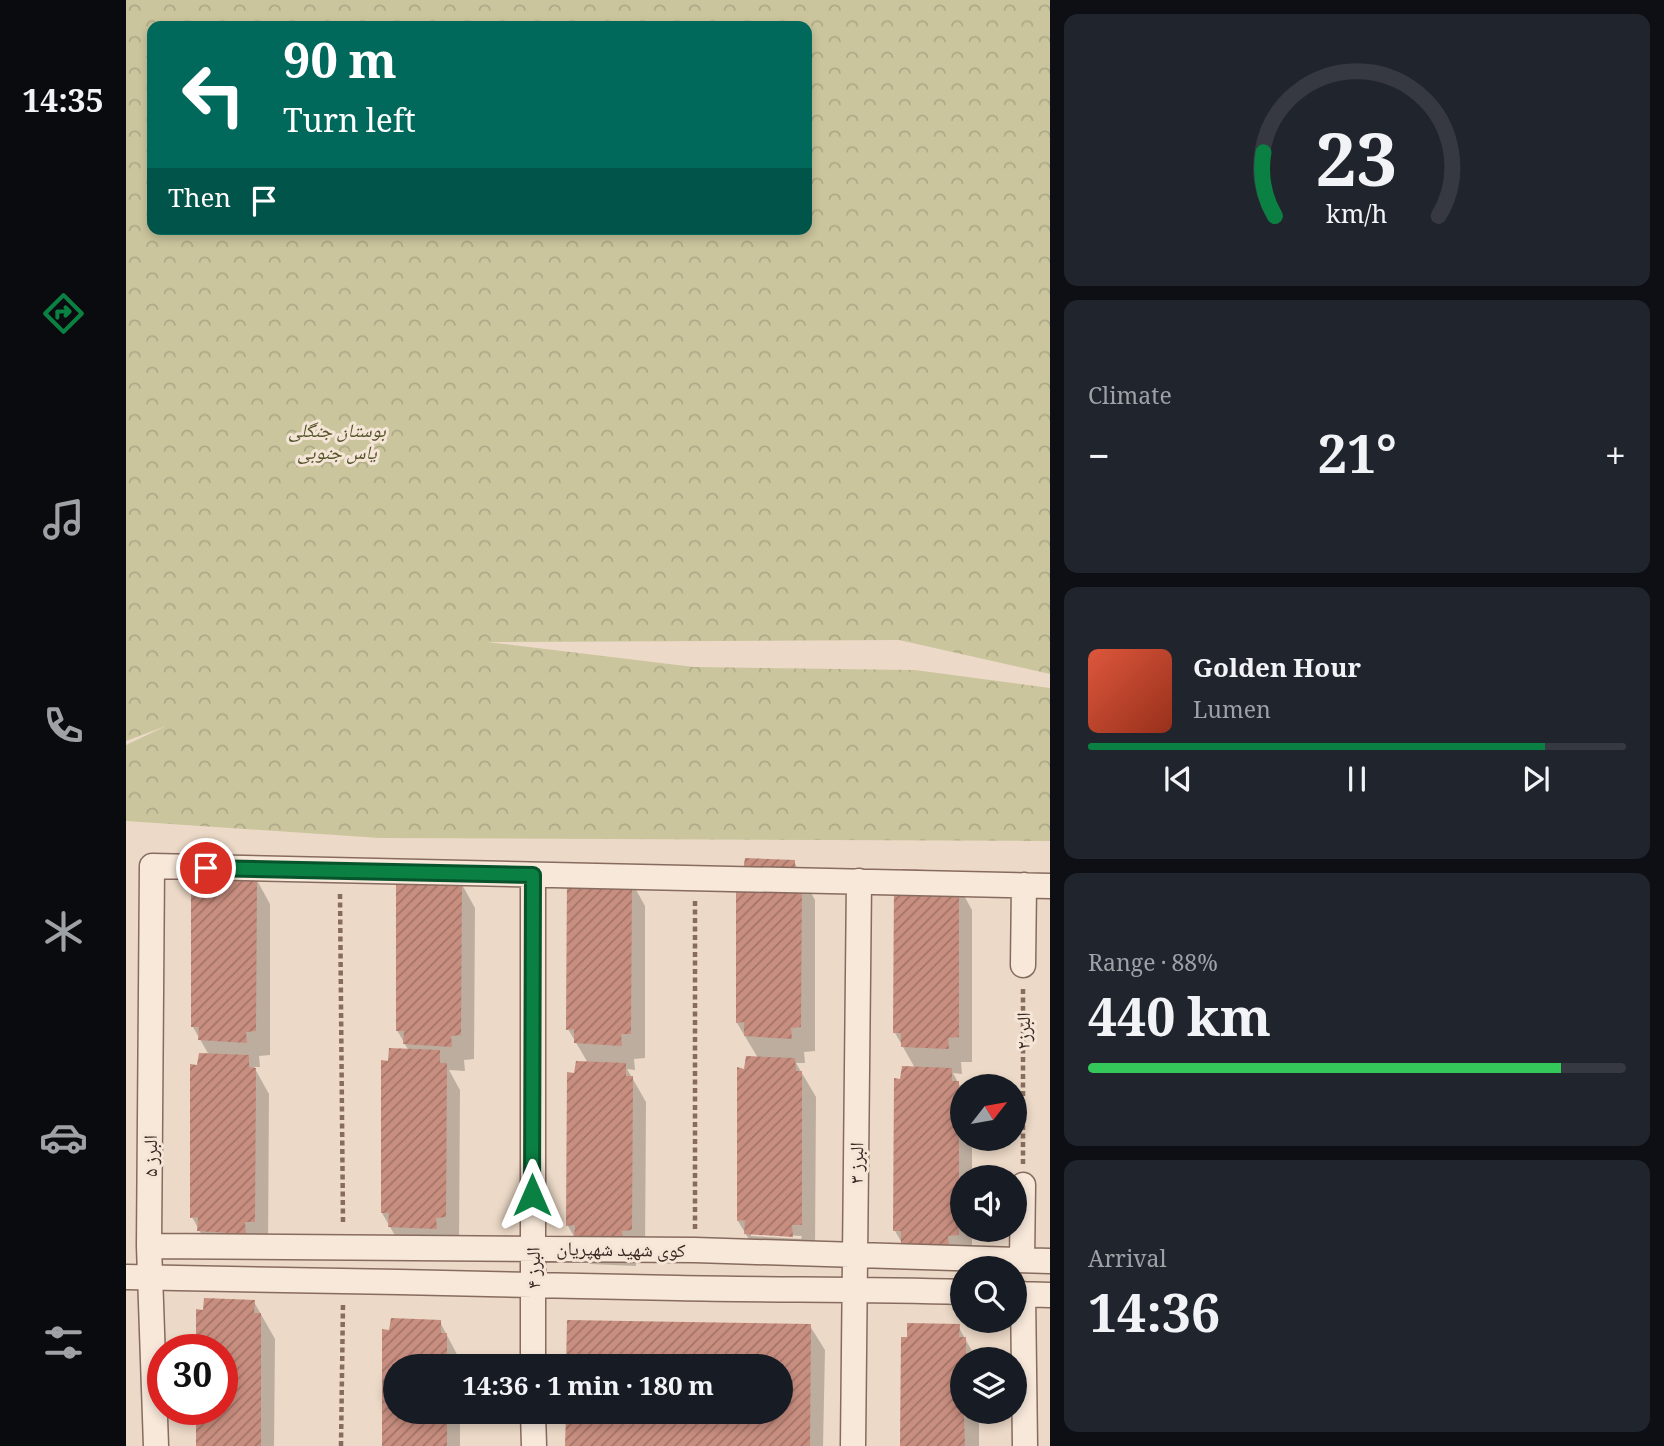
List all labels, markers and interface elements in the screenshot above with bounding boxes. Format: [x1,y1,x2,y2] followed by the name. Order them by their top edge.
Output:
[283,26,397,109] text: 90 m
[168,49,259,140] icon: left
[22,78,104,132] text: 14:35
[283,98,416,152] text: Turn left
[1316,109,1398,233] text: 23
[168,179,231,223] text: Then
[245,182,283,220] icon: arrive
[1326,196,1388,239] text: km/h
[39,289,88,338] icon: directions
[1088,379,1172,419] text: Climate
[288,417,387,471] park label: بوستان جنگلی یاس جنوبی
[1318,417,1397,506] text: 21°
[1088,429,1110,494] text: −
[1605,429,1626,494] text: +
[39,495,88,544] icon: music
[1193,649,1361,693] text: Golden Hour
[1193,693,1271,733] text: Lumen
[39,701,88,750] icon: phone
[1159,760,1197,798] icon: previous
[1338,760,1376,798] icon: pause
[1517,760,1555,798] icon: next
[176,838,236,898] pin
[187,849,225,887] icon: arrive
[39,907,88,956] icon: climate
[1088,946,1218,986] text: Range · 88%
[1088,980,1271,1069] text: 440 km
[1010,1012,1042,1050] street label: البرز۲
[950,1074,1027,1152] north arrow
[950,1074,1027,1424] map controls
[39,1113,88,1162] icon: car
[137,1135,169,1177] street label: البرز ۵
[843,1142,875,1184] street label: البرز ۳
[495,1158,569,1232] position arrow
[950,1165,1027,1242] button: sound
[556,1235,686,1269] street label: کوی شهید شهپریان
[1088,1242,1167,1282] text: Arrival
[520,1247,552,1289] street label: البرز ۴
[950,1256,1027,1333] button: search
[1088,1276,1220,1365] text: 14:36
[39,1318,88,1367] icon: filters
[147,1334,238,1425] speed limit sign: 30
[950,1347,1027,1424] button: layers
[462,1367,714,1411] text: 14:36 · 1 min · 180 m

